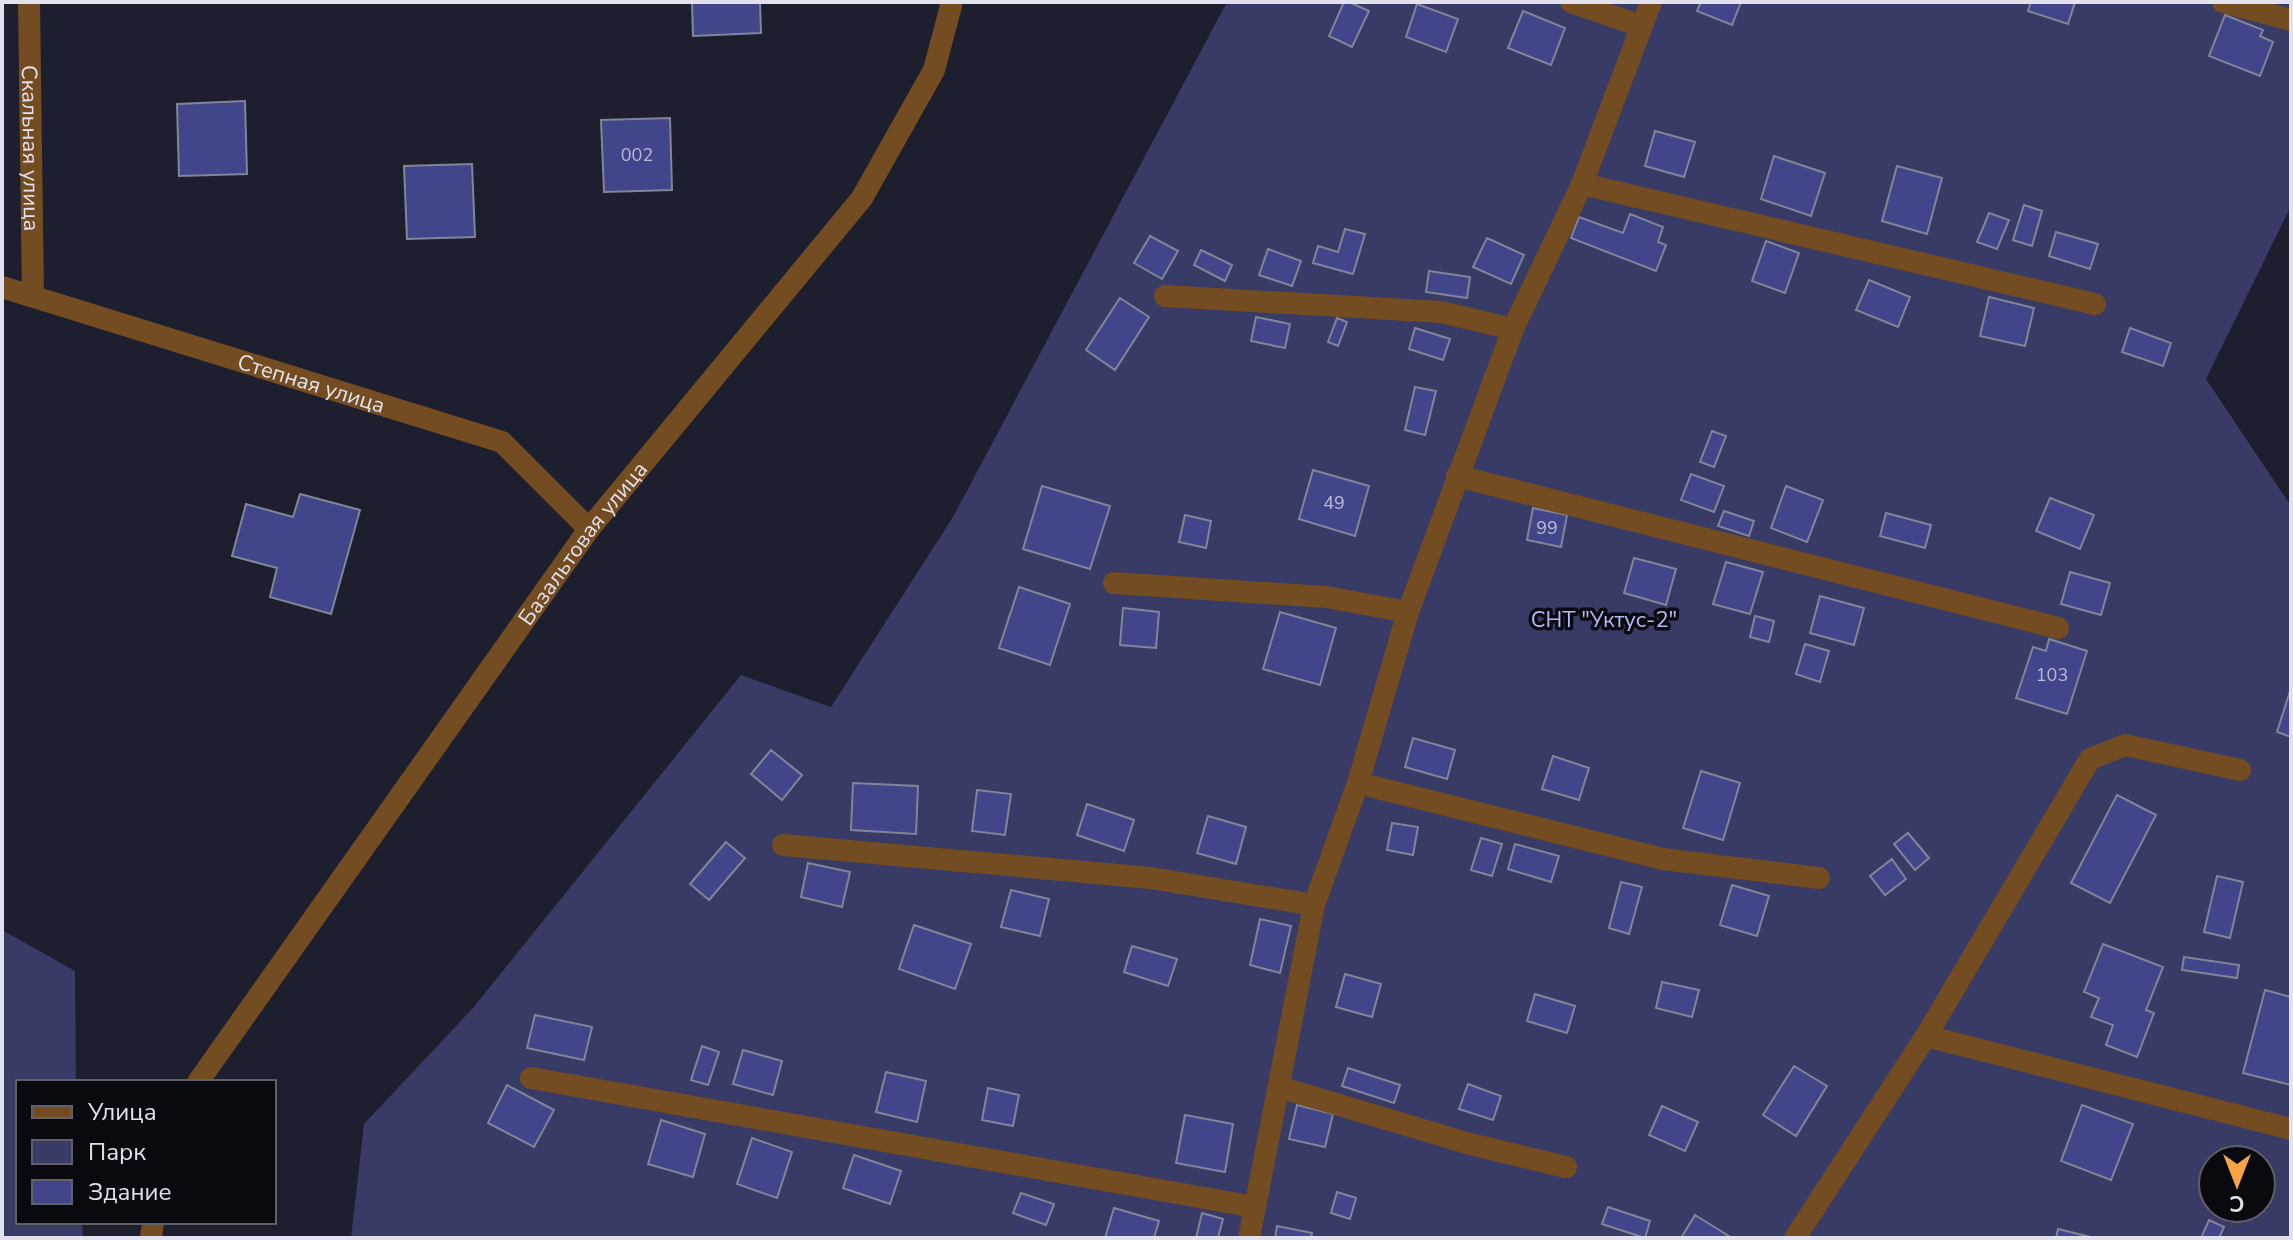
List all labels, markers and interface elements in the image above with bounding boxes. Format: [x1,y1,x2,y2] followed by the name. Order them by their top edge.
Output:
[14,65,46,231] street label: Скальная улица
[621,143,653,167] house number: 002
[234,347,389,421] street label: Степная улица
[512,455,655,632] street label: Базальтовая улица
[1323,491,1345,515] house number: 49
[1536,516,1558,540] house number: 99
[1531,605,1677,635] park label: СНТ "Уктус-2"
[2036,663,2068,687] house number: 103
[16,1080,276,1224] legend
[87,1096,157,1128] text: Улица
[88,1136,146,1168] text: Парк
[2197,1144,2277,1224] north arrow
[88,1176,172,1208] text: Здание
[2229,1188,2244,1218] text: С

